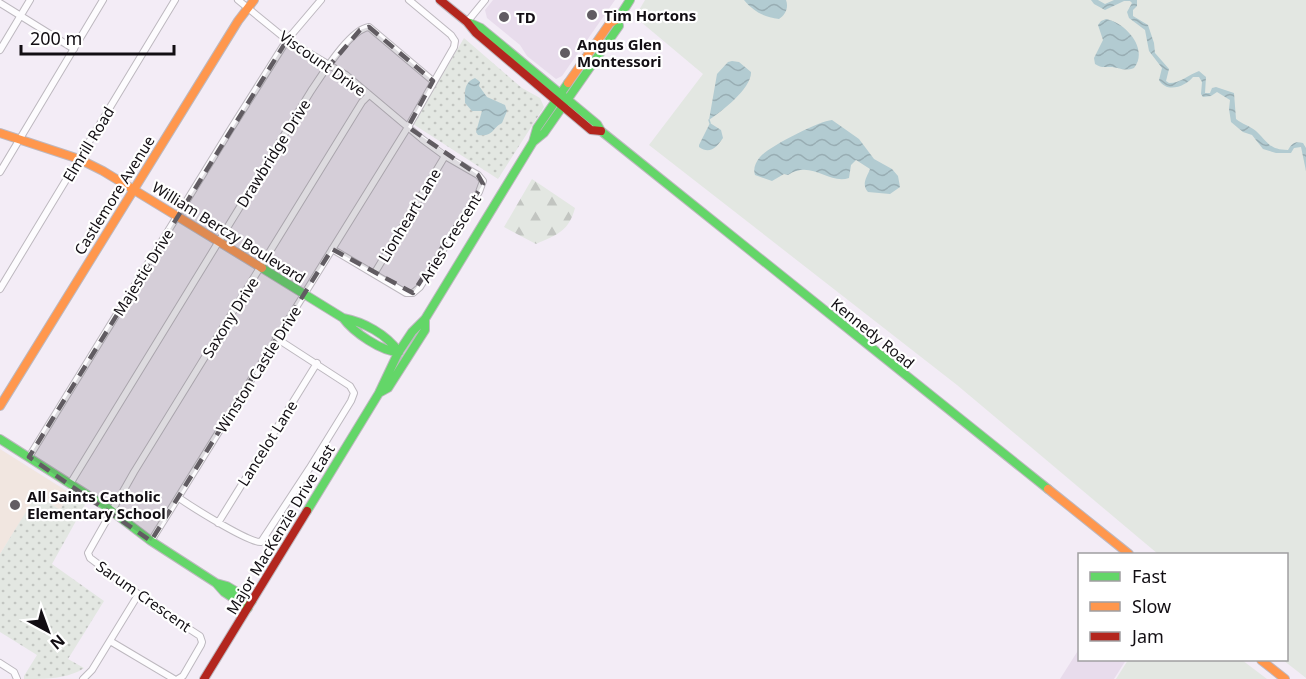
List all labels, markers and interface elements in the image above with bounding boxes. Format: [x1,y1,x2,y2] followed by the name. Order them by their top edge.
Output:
[604,5,696,25] place label: Tim Hortons
[516,7,536,27] place label: TD
[585,8,599,22] marker: Tim Hortons
[497,10,511,24] marker: TD
[21,18,174,56] scale bar
[30,26,82,50] text: 200 m
[276,26,370,100] street label: Viscount Drive
[577,34,662,71] place label: Angus Glen Montessori
[558,46,572,60] marker: Angus Glen Montessori
[232,95,314,211] street label: Drawbridge Drive
[58,103,118,185] street label: Elmrill Road
[69,132,159,258] street label: Castlemore Avenue
[373,165,445,265] street label: Lionheart Lane
[149,177,309,287] street label: William Berczy Boulevard
[415,190,485,286] street label: Aries Crescent
[108,225,178,319] street label: Majestic Drive
[197,273,263,361] street label: Saxony Drive
[827,293,919,373] street label: Kennedy Road
[211,302,305,436] street label: Winston Castle Drive
[233,396,301,490] street label: Lancelot Lane
[221,440,339,618] street label: Major MacKenzie Drive East
[27,486,166,523] place label: All Saints Catholic Elementary School
[8,498,22,512] marker: All Saints Catholic Elementary School
[1078,553,1288,661] legend
[93,556,196,636] street label: Sarum Crescent
[1132,564,1167,588] text: Fast
[1132,594,1171,618] text: Slow
[18,601,78,661] north arrow
[1130,624,1164,648] text: Jam
[46,630,70,655] text: N

